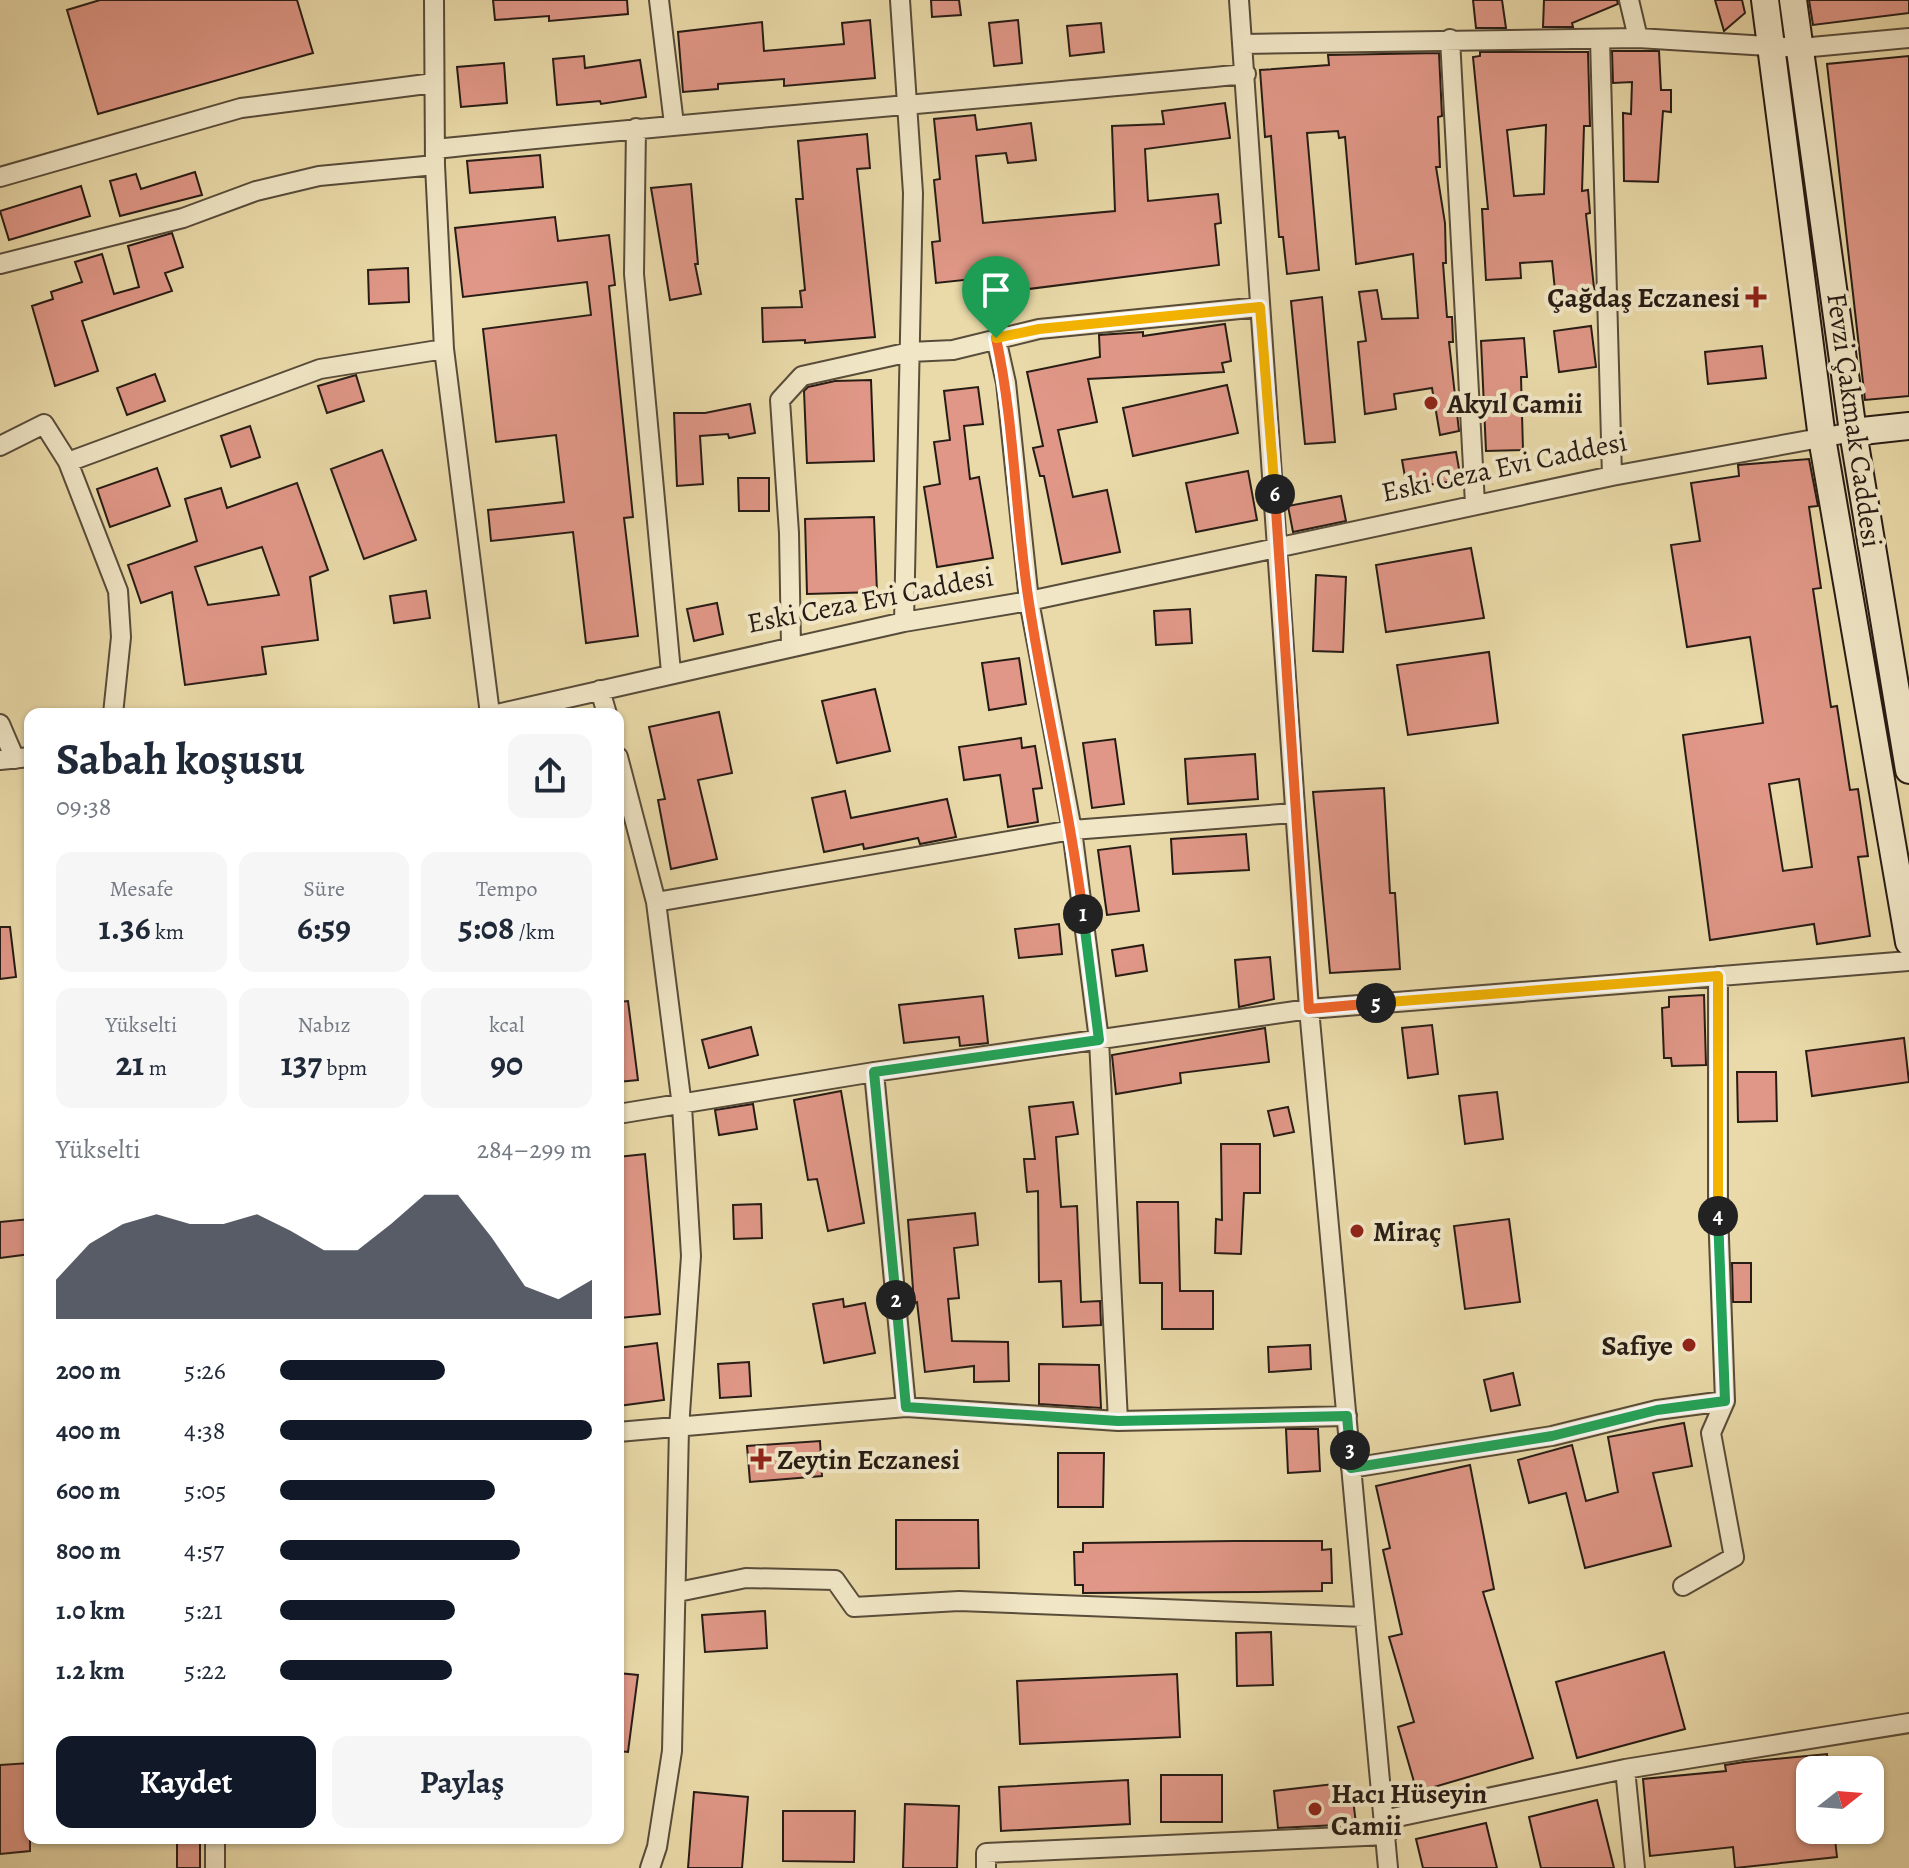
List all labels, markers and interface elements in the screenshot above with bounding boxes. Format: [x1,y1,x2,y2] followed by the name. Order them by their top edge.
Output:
[962,256,1030,338] pin
[974,268,1018,312] icon: arrive
[1547,279,1740,317] place label: Çağdaş Eczanesi
[1747,288,1765,306] marker: Çağdaş Eczanesi
[1817,290,1891,550] street label: Fevzi Çakmak Caddesi
[1446,385,1583,423] place label: Akyıl Camii
[1422,394,1440,412] marker: Akyıl Camii
[1378,422,1630,512] street label: Eski Ceza Evi Caddesi
[1255,474,1295,514] pin: 6
[1270,479,1280,509] text: 6
[744,557,997,642] street label: Eski Ceza Evi Caddesi
[56,729,304,789] text: Sabah koşusu
[508,734,592,818] button: share
[56,789,111,824] text: 09:38
[109,874,173,904] text: Mesafe
[303,874,345,904] text: Süre
[476,874,537,904] text: Tempo
[1063,894,1103,934] pin: 1
[1079,899,1087,929] text: 1
[99,904,151,951] text: 1.36
[297,904,351,951] text: 6:59
[458,904,514,951] text: 5:08
[151,917,184,947] text: km
[514,917,555,947] text: /km
[1356,983,1396,1023] pin: 5
[1371,988,1381,1018] text: 5
[106,1010,177,1040] text: Yükselti
[297,1010,351,1040] text: Nabız
[489,1010,524,1040] text: kcal
[116,1040,144,1087] text: 21
[281,1040,322,1087] text: 137
[490,1040,523,1087] text: 90
[144,1053,167,1083] text: m
[322,1053,367,1083] text: bpm
[56,1132,141,1167] text: Yükselti
[477,1132,592,1167] text: 284–299 m
[1698,1196,1738,1236] pin: 4
[1713,1201,1723,1231] text: 4
[1373,1213,1441,1251] place label: Miraç
[1348,1222,1366,1240] marker: Miraç
[876,1280,916,1320] pin: 2
[891,1285,901,1315] text: 2
[1602,1327,1673,1365] place label: Safiye
[1680,1336,1698,1354] marker: Safiye
[56,1353,121,1388] text: 200 m
[184,1353,226,1388] text: 5:26
[56,1413,121,1448] text: 400 m
[184,1413,225,1448] text: 4:38
[1330,1430,1370,1470] pin: 3
[1345,1435,1355,1465] text: 3
[777,1441,960,1479] place label: Zeytin Eczanesi
[752,1450,770,1468] marker: Zeytin Eczanesi
[56,1473,121,1508] text: 600 m
[184,1473,226,1508] text: 5:05
[56,1533,121,1568] text: 800 m
[184,1533,224,1568] text: 4:57
[56,1593,125,1628] text: 1.0 km
[184,1593,223,1628] text: 5:21
[56,1653,125,1688] text: 1.2 km
[184,1653,226,1688] text: 5:22
[56,1736,316,1828] button: Kaydet
[332,1736,592,1828] button: Paylaş
[1796,1756,1884,1844] north arrow
[1796,1756,1884,1844] map controls
[1331,1775,1488,1845] place label: Hacı Hüseyin Camii
[1306,1800,1324,1818] marker: Hacı Hüseyin Camii

